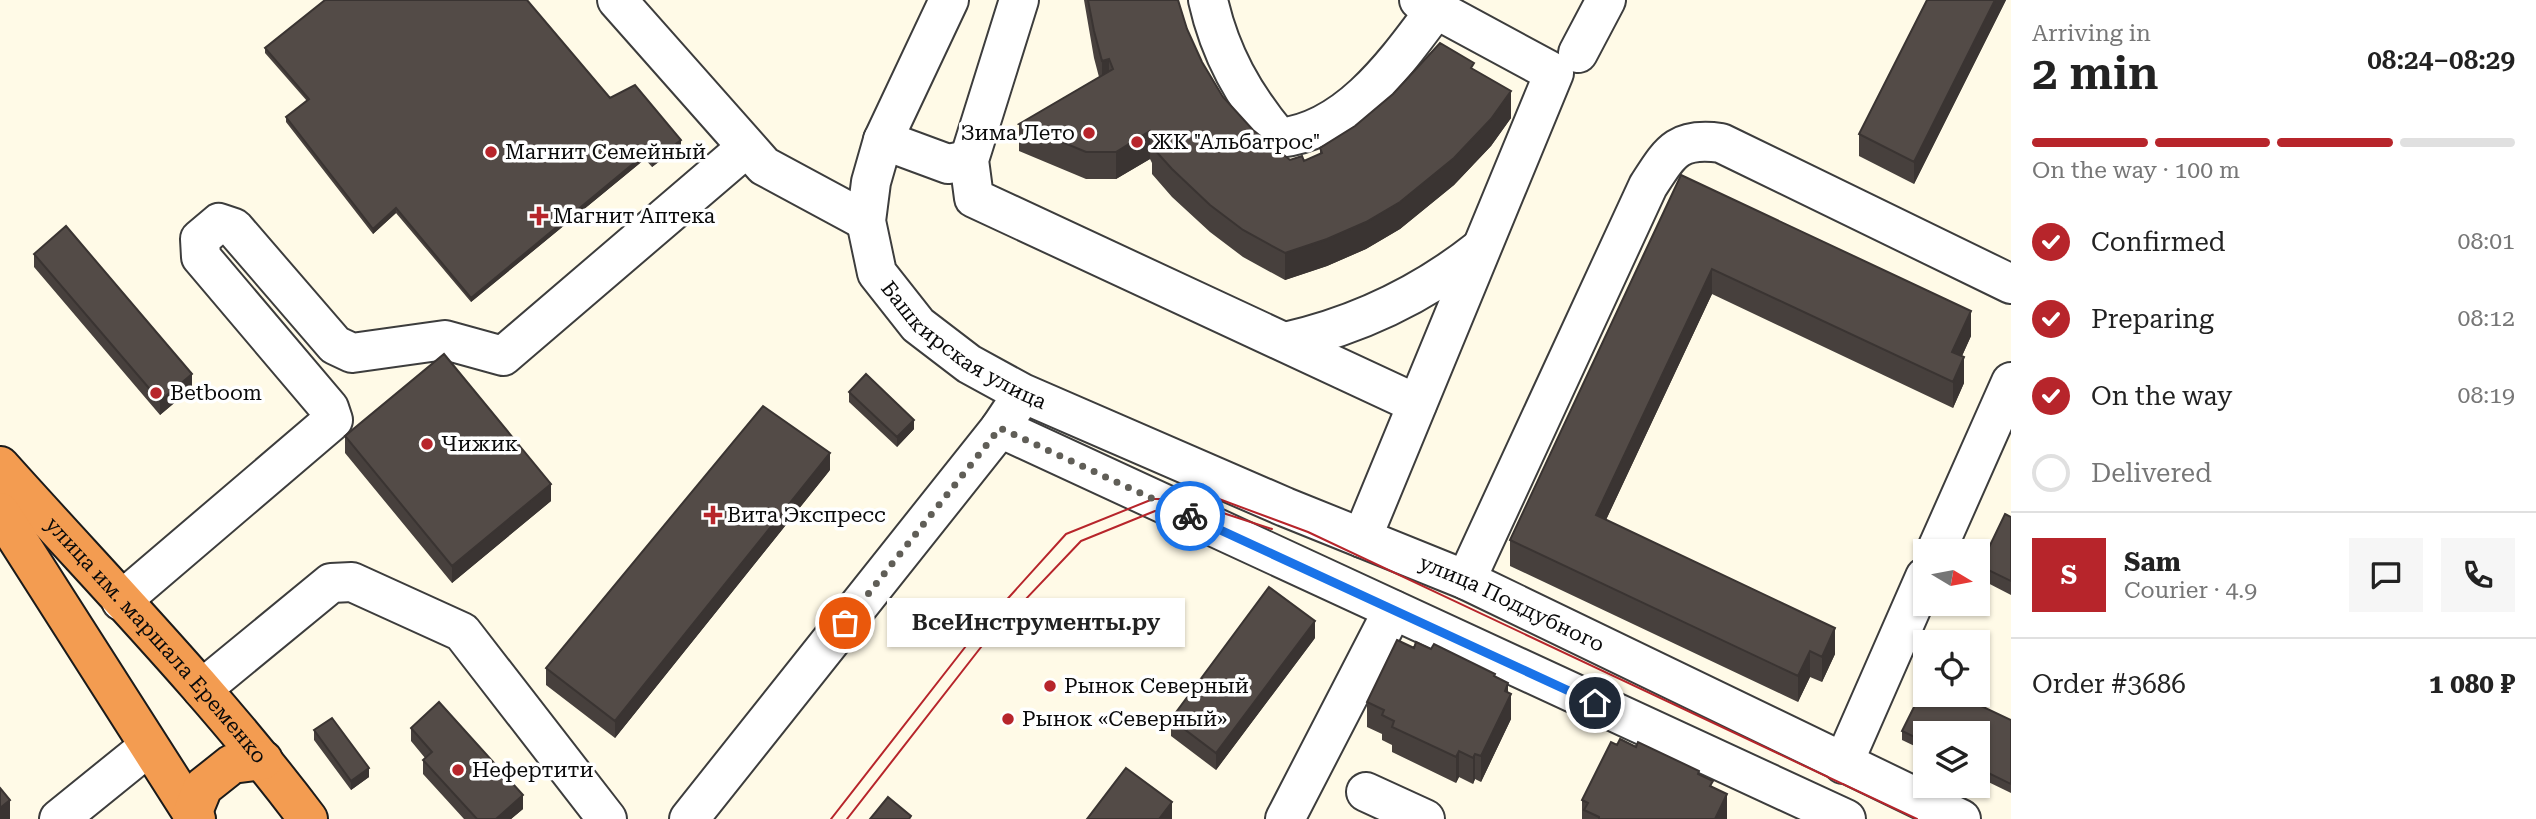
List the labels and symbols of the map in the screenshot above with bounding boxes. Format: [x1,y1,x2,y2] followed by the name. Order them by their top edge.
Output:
[961,121,1075,145] place label: Зима Лето
[1081,125,1097,141] marker: Зима Лето
[1151,130,1320,154] place label: ЖК "Альбатрос"
[1129,134,1145,150] marker: ЖК "Альбатрос"
[505,140,706,164] place label: Магнит Семейный
[483,144,499,160] marker: Магнит Семейный
[553,204,716,228] place label: Магнит Аптека
[531,208,547,224] marker: Магнит Аптека
[876,276,1051,414] street label: Башкирская улица
[170,381,262,405] place label: Betboom
[148,385,164,401] marker: Betboom
[441,432,518,456] place label: Чижик
[419,436,435,452] marker: Чижик
[1155,481,1225,551] courier
[727,503,886,527] place label: Вита Экспресс
[705,507,721,523] marker: Вита Экспресс
[40,512,272,768] street label: улица им. маршала Еременко
[1913,539,1990,616] north arrow
[1416,550,1608,657] street label: улица Поддубного
[815,593,875,653] pin
[887,598,1184,648] callout: ВсеИнструменты.ру
[1565,673,1625,733] pin
[1064,674,1249,698] place label: Рынок Северный
[1042,678,1058,694] marker: Рынок Северный
[1022,707,1227,731] place label: Рынок «Северный»
[1000,711,1016,727] marker: Рынок «Северный»
[472,758,594,782] place label: Нефертити
[450,762,466,778] marker: Нефертити

